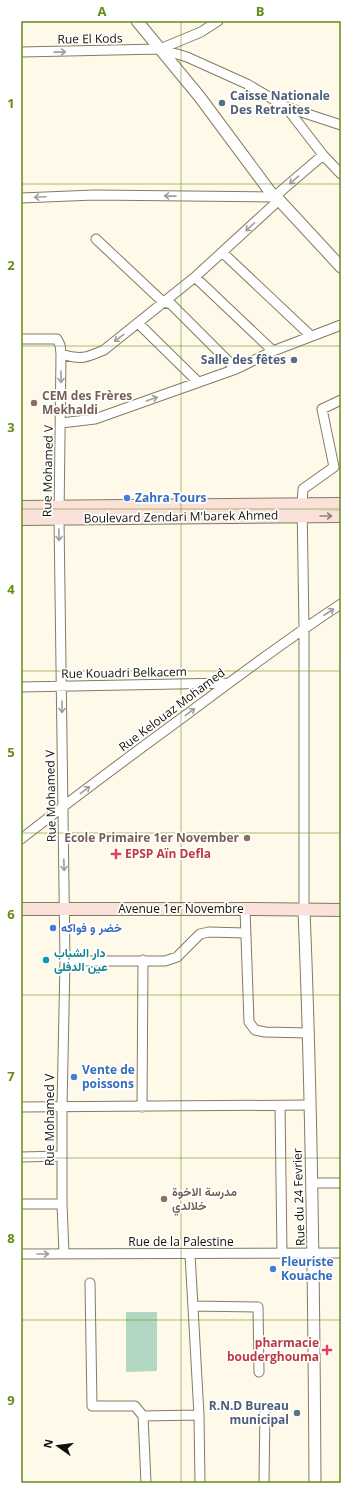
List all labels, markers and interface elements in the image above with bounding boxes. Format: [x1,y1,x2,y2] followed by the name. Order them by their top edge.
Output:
[98,2,107,20] text: A
[256,2,265,20] text: B
[57,29,123,48] street label: Rue El Kods
[53,48,66,55] one-way arrow
[230,87,330,118] place label: Caisse Nationale Des Retraites
[7,94,15,112] text: 1
[217,98,227,108] marker: Caisse Nationale Des Retraites
[289,176,299,185] one-way arrow
[164,192,177,200] one-way arrow
[34,194,47,201] one-way arrow
[245,222,255,231] one-way arrow
[7,256,15,274] text: 2
[114,333,125,342] one-way arrow
[201,351,286,368] place label: Salle des fêtes
[289,355,299,365] marker: Salle des fêtes
[57,370,65,383] one-way arrow
[42,387,132,418] place label: CEM des Frères Mekhaldi
[146,394,158,402] one-way arrow
[29,398,39,408] marker: CEM des Frères Mekhaldi
[7,418,15,436] text: 3
[38,424,57,517] street label: Rue Mohamed V
[135,489,207,506] place label: Zahra Tours
[122,493,132,503] marker: Zahra Tours
[83,506,279,527] street label: Boulevard Zendari M'barek Ahmed
[319,512,332,520] one-way arrow
[55,528,63,541] one-way arrow
[7,580,15,598] text: 4
[323,608,334,616] one-way arrow
[61,663,187,682] street label: Rue Kouadri Belkacem
[115,664,228,755] street label: Rue Kelouaz Mohamed
[58,700,66,713] one-way arrow
[184,708,195,716] one-way arrow
[7,743,15,761] text: 5
[41,749,60,842] street label: Rue Mohamed V
[80,786,91,794] one-way arrow
[64,829,240,846] place label: Ecole Primaire 1er November
[242,833,252,843] marker: Ecole Primaire 1er November
[125,845,211,862] place label: EPSP Aïn Defla
[110,848,122,860] marker: EPSP Aïn Defla
[60,858,68,871] one-way arrow
[118,900,244,917] street label: Avenue 1er Novembre
[7,905,15,923] text: 6
[61,919,122,936] place label: خضر و فواكه
[48,923,58,933] marker: خضر و فواكه
[54,944,108,975] place label: دار الشباب عين الدفلى
[41,955,51,965] marker: دار الشباب عين الدفلى
[82,1061,135,1092] place label: Vente de poissons
[7,1067,15,1085] text: 7
[69,1072,79,1082] marker: Vente de poissons
[41,1073,58,1166] street label: Rue Mohamed V
[288,1148,309,1246] street label: Rue du 24 Fevrier
[172,1183,238,1216] place label: مدرسة الاخوة خلالدي
[159,1194,169,1204] marker: مدرسة الاخوة خلالدي
[7,1229,15,1247] text: 8
[128,1233,234,1250] street label: Rue de la Palestine
[36,1250,49,1258] one-way arrow
[281,1253,334,1284] place label: Fleuriste Kouache
[268,1264,278,1274] marker: Fleuriste Kouache
[227,1334,319,1365] place label: pharmacie bouderghouma
[322,1345,332,1355] marker: pharmacie bouderghouma
[7,1391,15,1409] text: 9
[209,1397,289,1428] place label: R.N.D Bureau municipal
[292,1408,302,1418] marker: R.N.D Bureau municipal
[38,1426,78,1466] north arrow
[39,1437,56,1450] text: N

